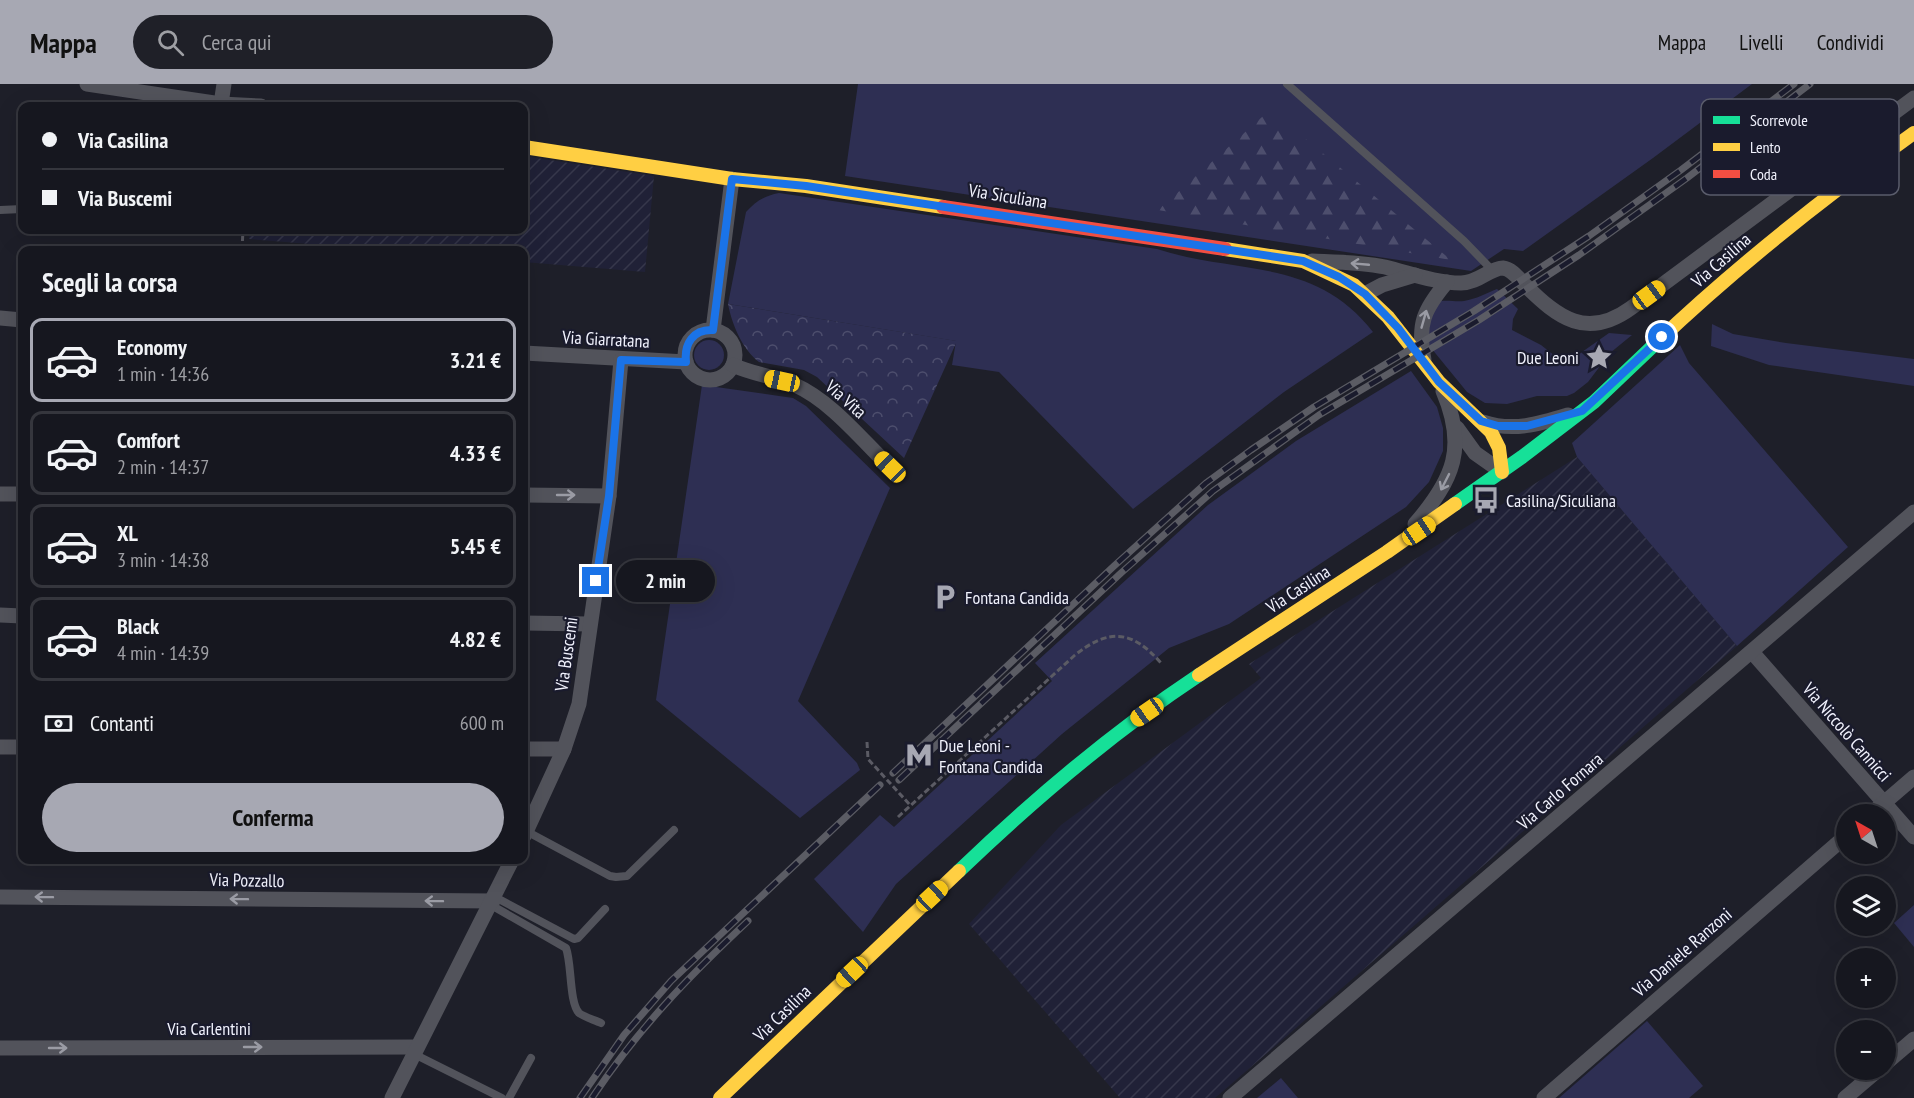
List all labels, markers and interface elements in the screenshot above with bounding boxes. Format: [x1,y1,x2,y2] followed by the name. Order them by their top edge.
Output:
[133,15,553,69] search box
[30,24,97,61] text: Mappa
[154,26,187,59] icon: search
[202,28,271,56] text: Cerca qui
[1658,29,1706,56] text: Mappa
[1739,29,1784,56] text: Livelli
[1817,29,1884,56] text: Condividi
[1701,99,1899,195] legend
[1750,110,1808,130] text: Scorrevole
[78,126,168,154] text: Via Casilina
[1750,137,1781,157] text: Lento
[1750,164,1777,184] text: Coda
[966,178,1049,214] street label: Via Siculiana
[78,184,172,212] text: Via Buscemi
[1686,228,1756,293] street label: Via Casilina
[1350,258,1370,269] one-way arrow
[42,265,178,299] text: Scegli la corsa
[1629,277,1669,313] car
[1419,310,1430,329] one-way arrow
[1648,323,1675,350] route start
[561,325,650,353] street label: Via Giarratana
[45,333,99,387] icon: car
[117,333,187,361] text: Economy
[1584,342,1614,372] place icon: Due Leoni
[450,346,501,374] text: 3.21 €
[1517,346,1579,369] place label: Due Leoni
[117,361,209,387] text: 1 min · 14:36
[763,368,801,394] car
[820,374,871,423] street label: Via Vita
[45,426,99,480] icon: car
[117,426,180,454] text: Comfort
[450,439,501,467] text: 4.33 €
[871,448,909,486] car
[117,454,209,480] text: 2 min · 14:37
[1438,473,1450,491] one-way arrow
[1471,485,1501,515] bus stop icon: Casilina/Siculiana
[1506,489,1616,512] place label: Casilina/Siculiana
[556,490,576,501] one-way arrow
[1399,513,1439,549] car
[45,519,99,573] icon: car
[117,519,138,547] text: XL
[450,532,501,560] text: 5.45 €
[117,547,209,573] text: 3 min · 14:38
[617,560,716,602] callout: 2 min
[1261,560,1334,619] street label: Via Casilina
[582,567,609,594] route end
[645,568,686,594] text: 2 min
[930,582,960,612] parking icon: Fontana Candida
[965,586,1069,609] place label: Fontana Candida
[45,612,99,666] icon: car
[117,612,159,640] text: Black
[549,615,583,694] street label: Via Buscemi
[450,625,501,653] text: 4.82 €
[117,640,209,666] text: 4 min · 14:39
[1797,677,1896,786] street label: Via Niccolò Cannicci
[1127,694,1167,730] car
[42,707,75,740] icon: cash
[90,709,154,737] text: Contanti
[460,710,504,736] text: 600 m
[939,734,1043,778] place label: Due Leoni - Fontana Candida
[904,740,934,770] metro station icon: Due Leoni - Fontana Candida
[1511,747,1608,835] street label: Via Carlo Fornara
[42,783,504,852] button: Conferma
[1836,804,1896,864] north arrow
[1836,804,1896,1080] map controls
[208,868,285,892] street label: Via Pozzallo
[1836,876,1896,936] button: layers
[913,877,951,915] car
[35,891,55,903] one-way arrow
[230,893,250,905] one-way arrow
[425,895,445,907] one-way arrow
[1627,903,1736,1002] street label: Via Daniele Ranzoni
[1836,948,1896,1008] button: +
[833,953,871,991] car
[748,980,816,1047] street label: Via Casilina
[166,1017,251,1040] street label: Via Carlentini
[1836,1020,1896,1080] button: −
[243,1041,263,1053] one-way arrow
[48,1042,68,1054] one-way arrow

